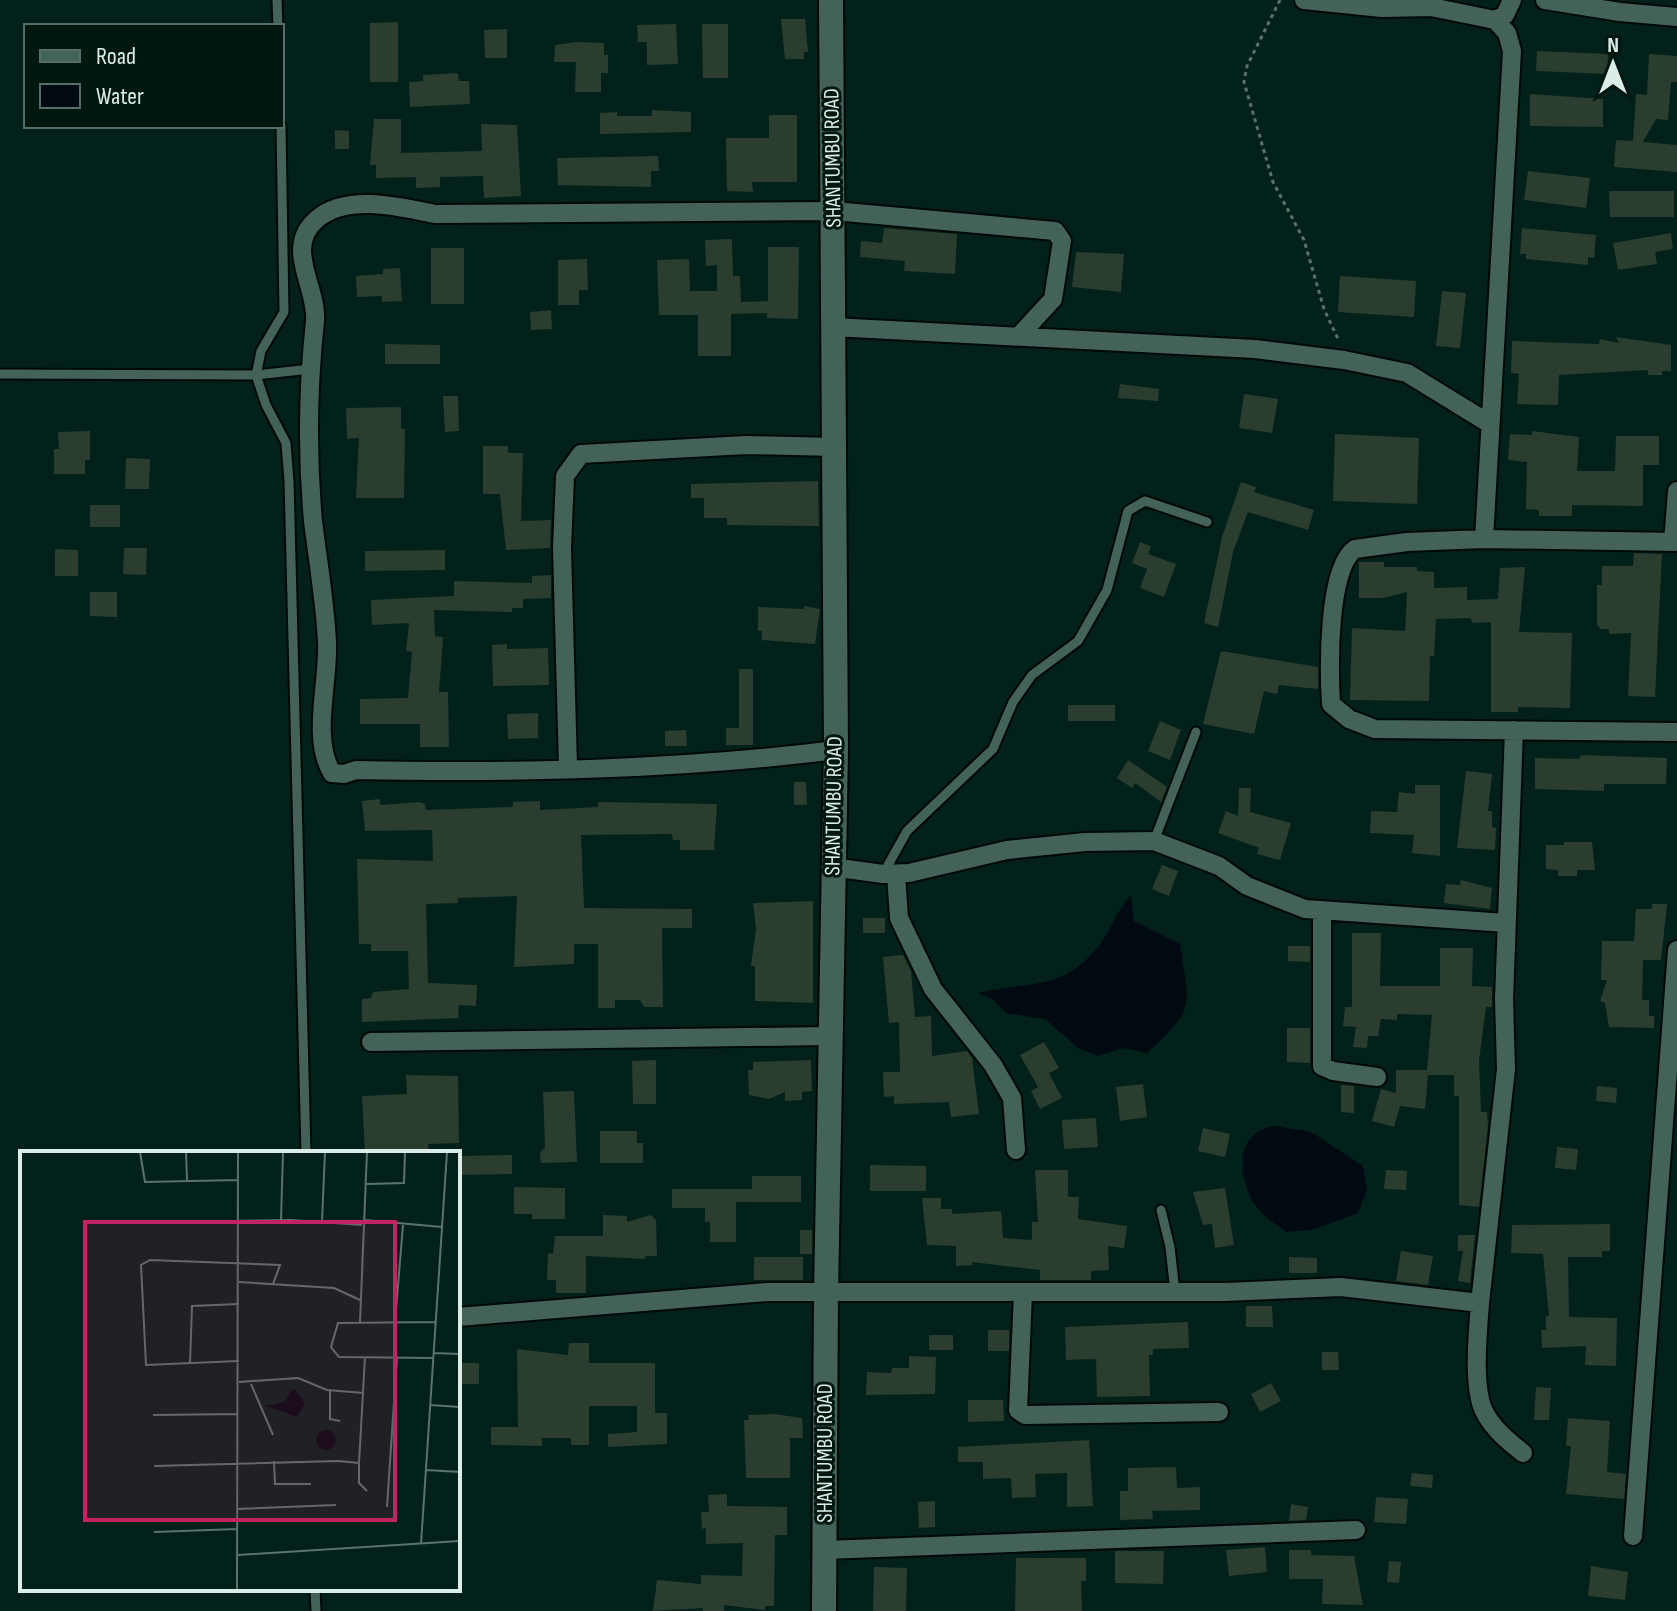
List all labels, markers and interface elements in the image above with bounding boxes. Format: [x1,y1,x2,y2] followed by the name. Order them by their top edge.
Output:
[24,24,284,128] legend
[1573,24,1653,104] north arrow
[1607,32,1619,59] text: N
[96,42,136,71] text: Road
[96,82,144,111] text: Water
[818,88,848,228] street label: SHANTUMBU ROAD
[819,736,849,876] street label: SHANTUMBU ROAD
[20,1151,460,1591] inset map
[812,1383,839,1523] street label: SHANTUMBU ROAD

